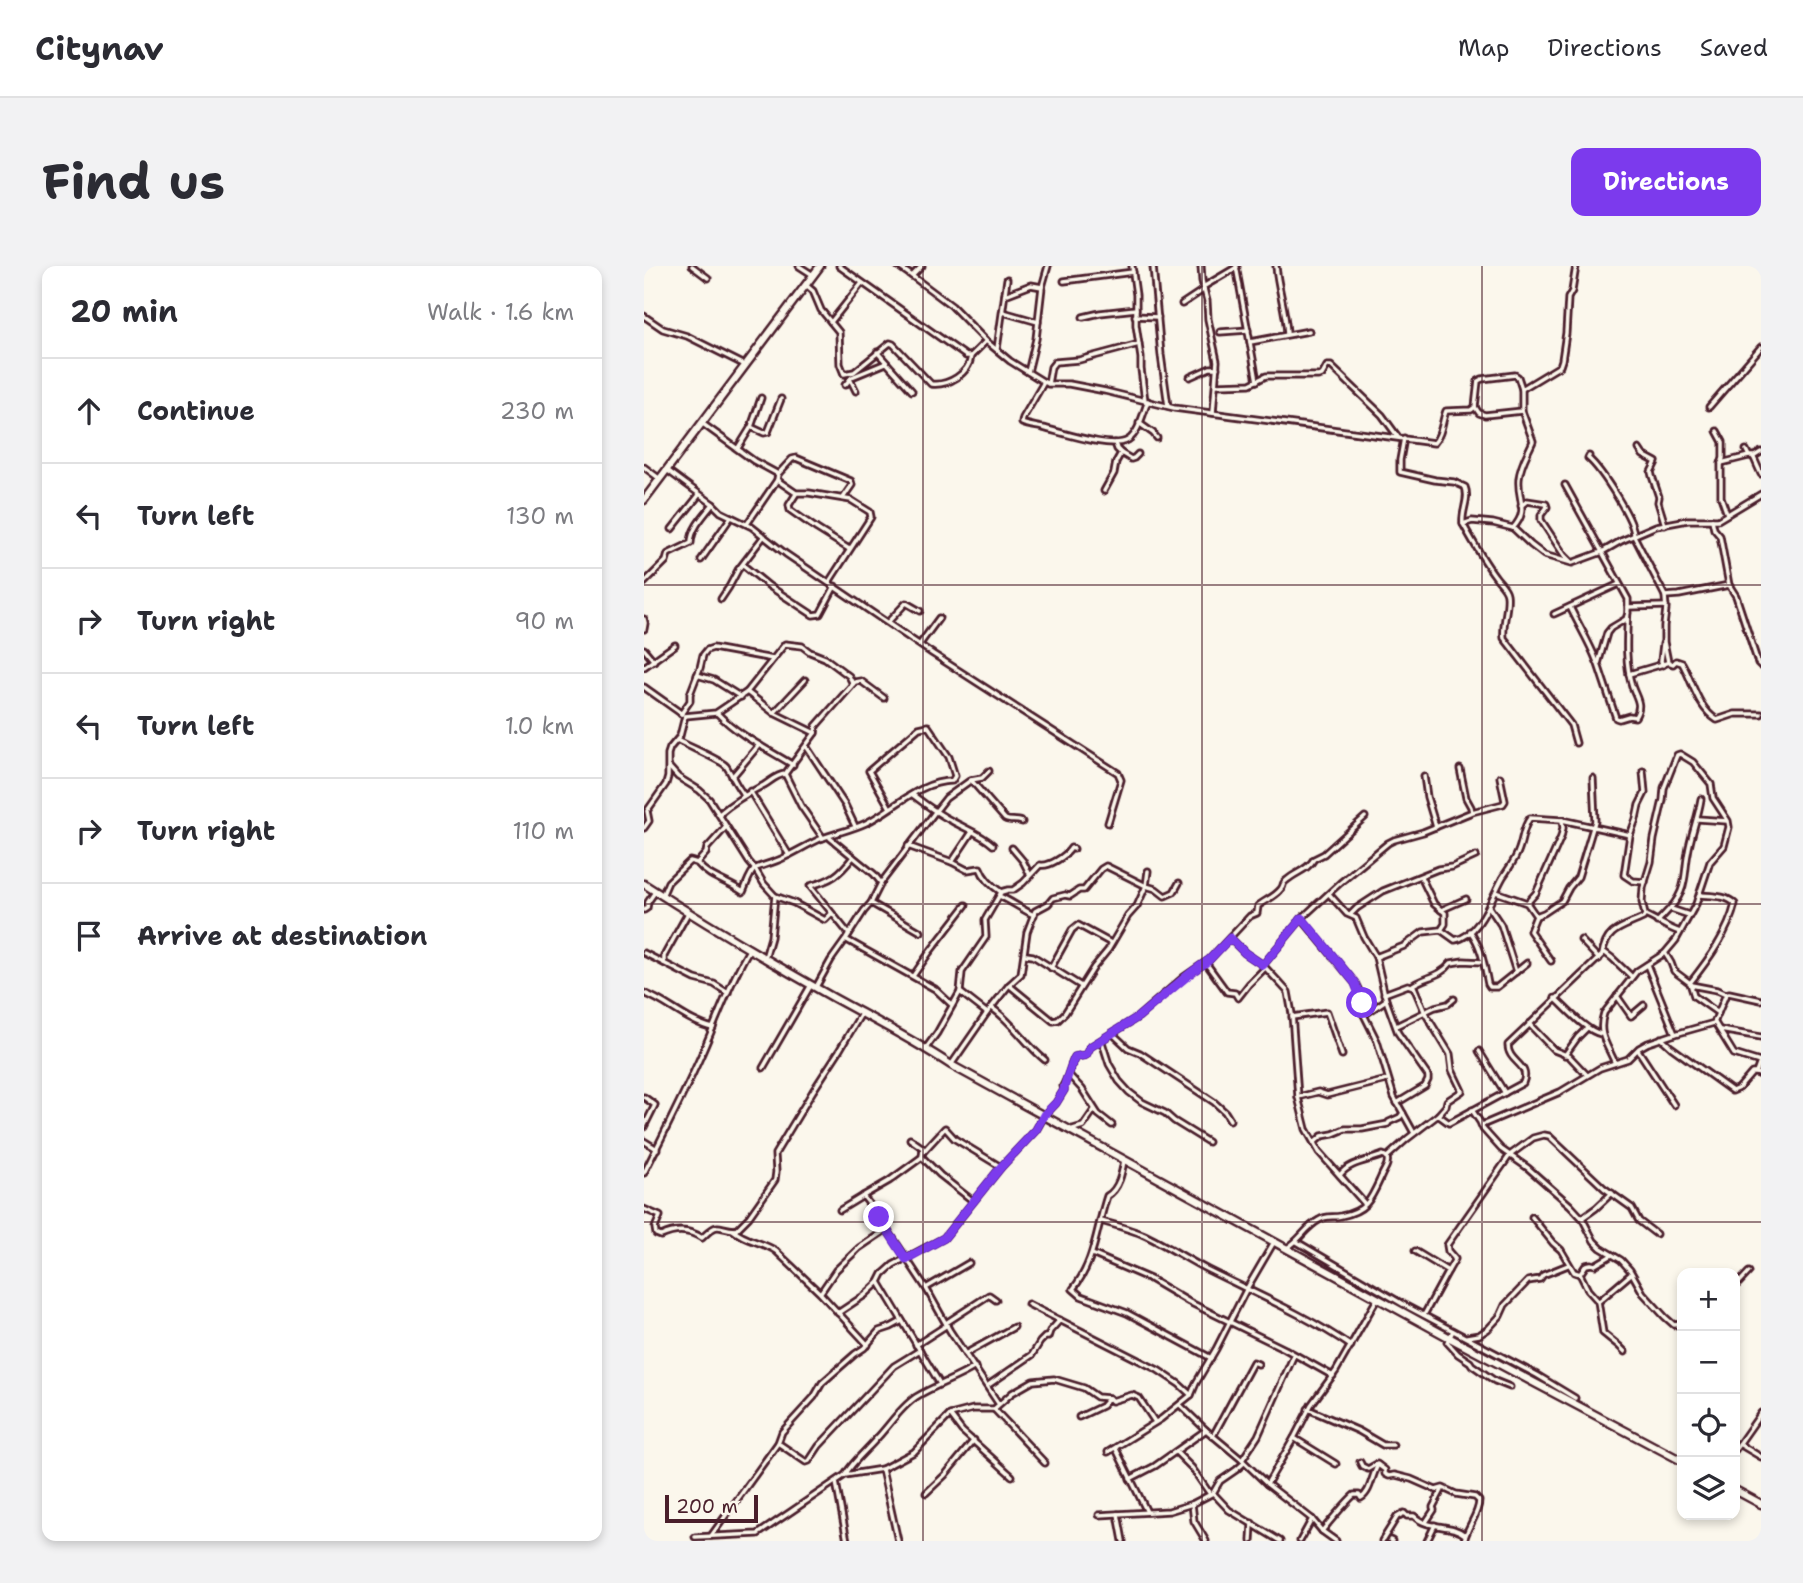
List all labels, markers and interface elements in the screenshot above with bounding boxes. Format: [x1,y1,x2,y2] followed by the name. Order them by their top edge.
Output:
[35,26,164,71] text: Citynav
[1458,32,1509,64] text: Map
[1547,32,1662,64] text: Directions
[1700,32,1768,64] text: Saved
[1571,148,1761,216] button: Directions
[42,149,225,215] text: Find us
[70,291,178,332] text: 20 min
[427,297,574,327] text: Walk · 1.6 km
[70,392,108,430] icon: ahead
[137,393,255,428] text: Continue
[500,396,574,426] text: 230 m
[70,497,108,535] icon: left
[137,498,254,533] text: Turn left
[506,501,574,531] text: 130 m
[70,602,108,640] icon: right
[137,603,275,638] text: Turn right
[514,606,574,636] text: 90 m
[70,707,108,745] icon: left
[137,708,254,743] text: Turn left
[505,711,574,741] text: 1.0 km
[70,812,108,850] icon: right
[137,813,275,848] text: Turn right
[512,816,574,846] text: 110 m
[70,917,108,955] icon: arrive
[137,918,427,953] text: Arrive at destination
[1346,987,1377,1018] route start
[863,1201,894,1232] route end
[1677,1268,1740,1520] map controls
[1677,1268,1740,1331] button: +
[1677,1331,1740,1394] button: −
[1677,1394,1740,1457] button: locate
[1677,1457,1740,1520] button: layers
[665,1492,758,1524] scale bar
[676,1494,738,1519] text: 200 m

